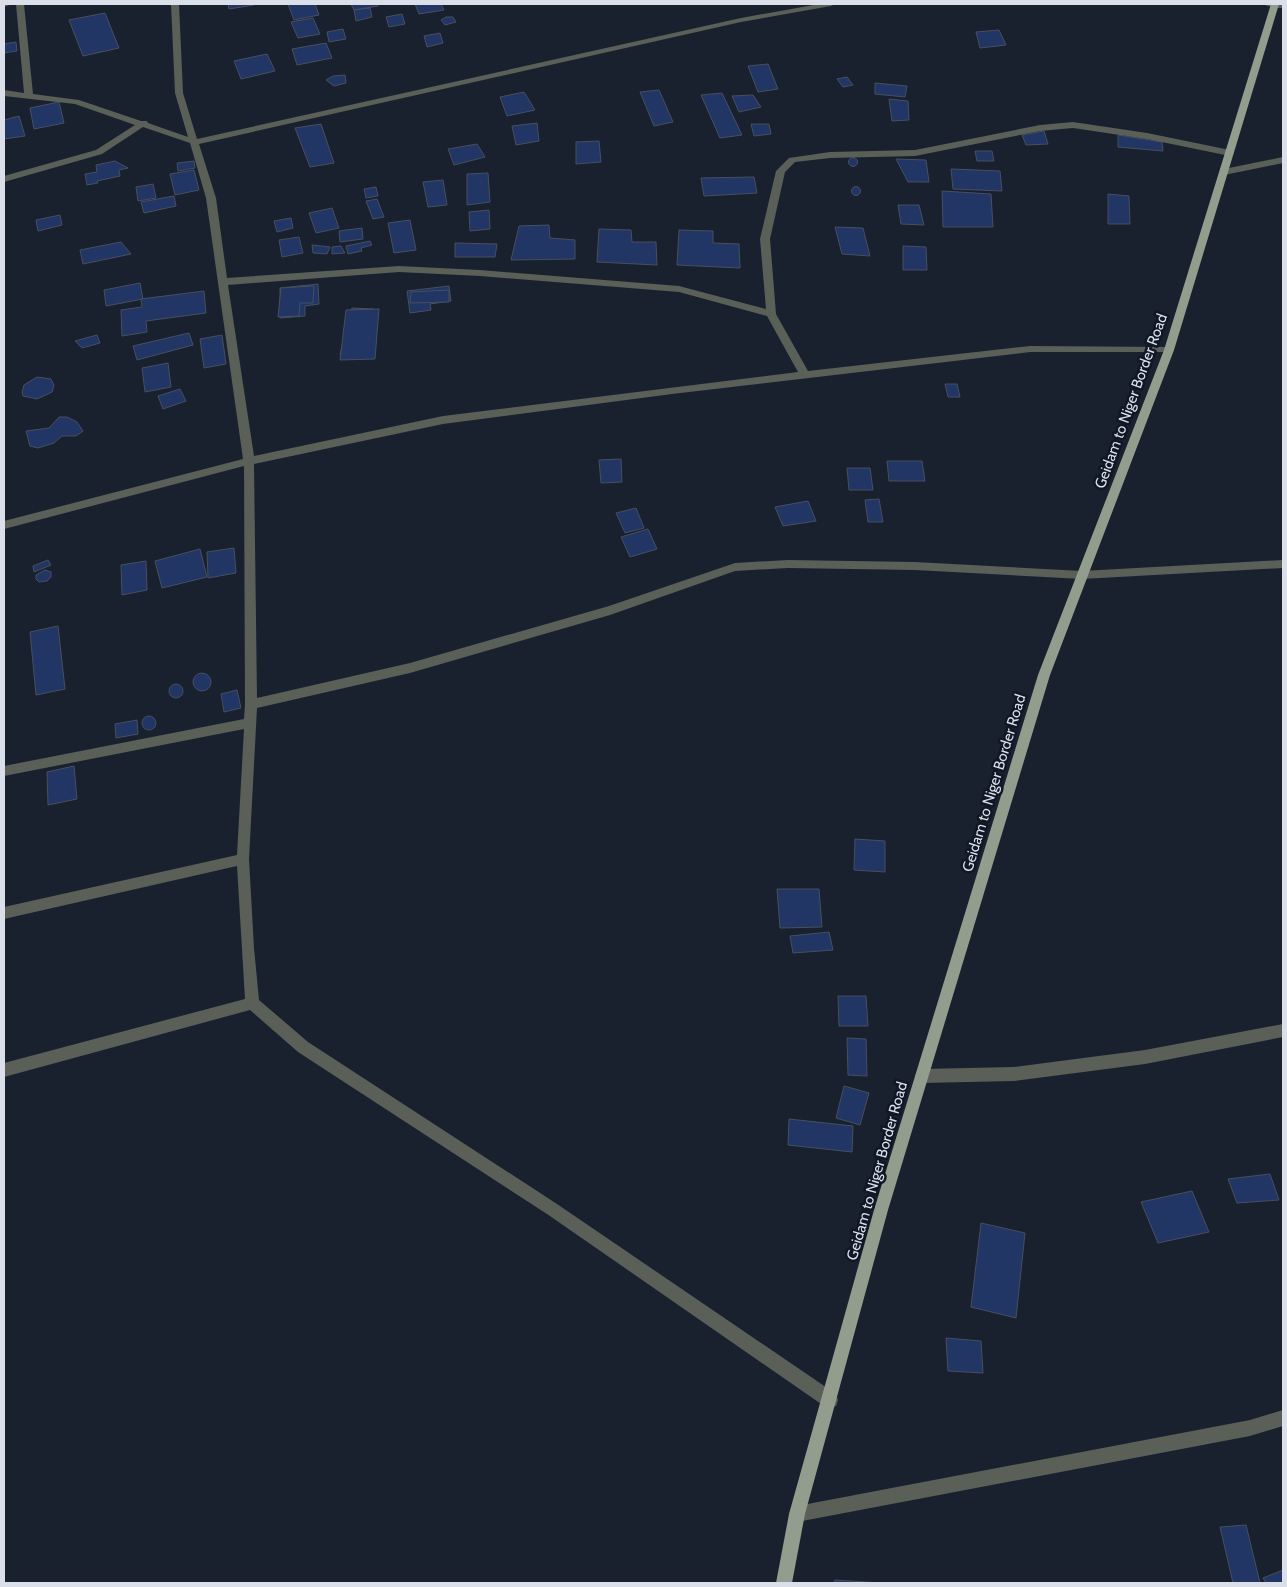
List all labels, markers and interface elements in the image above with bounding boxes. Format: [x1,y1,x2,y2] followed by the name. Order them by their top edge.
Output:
[1091,311,1171,491] street label: Geidam to Niger Border Road
[958,692,1030,874] street label: Geidam to Niger Border Road
[843,1080,911,1262] street label: Geidam to Niger Border Road

